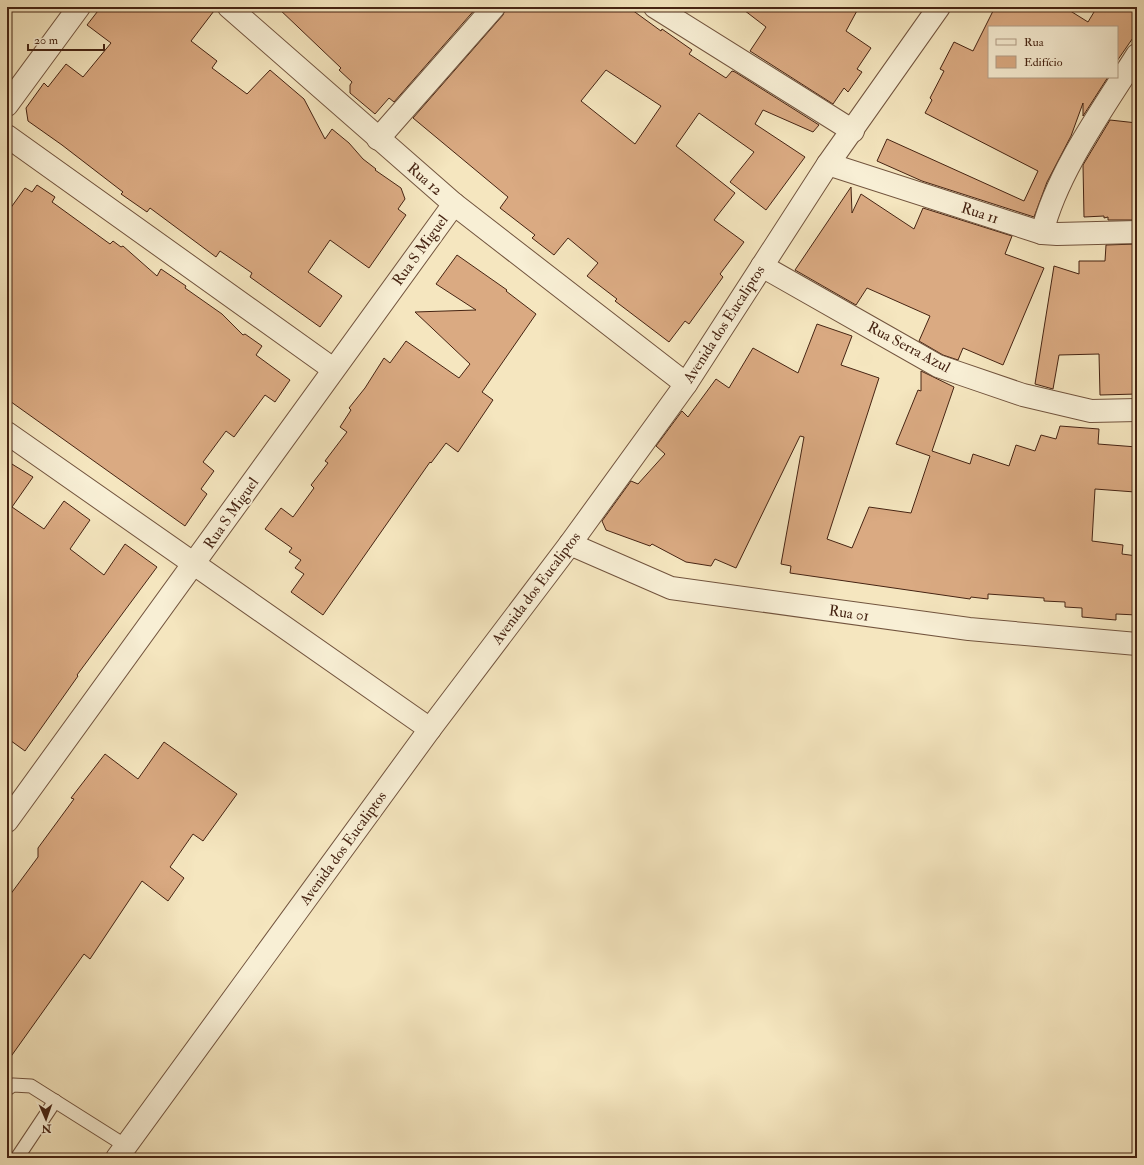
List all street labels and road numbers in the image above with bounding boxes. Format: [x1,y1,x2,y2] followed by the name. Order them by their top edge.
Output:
[403,159,447,200] street label: Rua 12
[959,199,1001,228] street label: Rua 11
[388,211,453,289] street label: Rua S Miguel
[679,262,770,388] street label: Avenida dos Eucaliptos
[864,318,954,377] street label: Rua Serra Azul
[200,474,263,553] street label: Rua S Miguel
[487,528,586,650] street label: Avenida dos Eucaliptos
[827,601,870,626] street label: Rua 01
[295,788,392,910] street label: Avenida dos Eucaliptos

